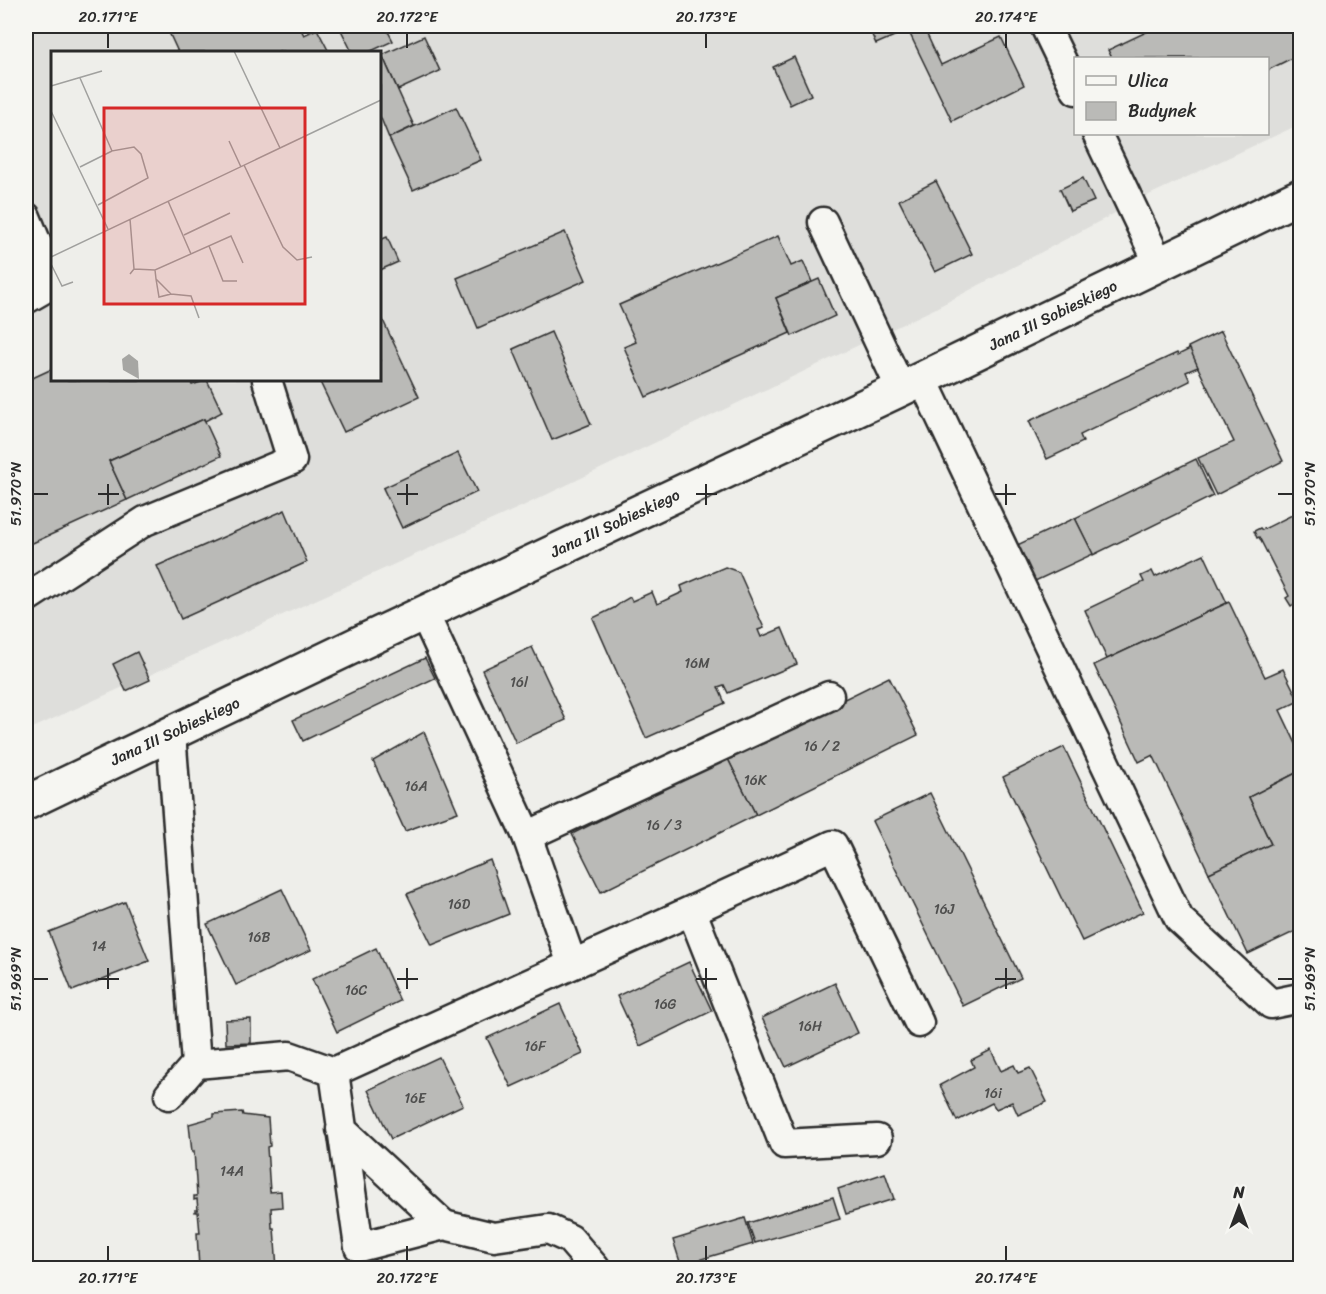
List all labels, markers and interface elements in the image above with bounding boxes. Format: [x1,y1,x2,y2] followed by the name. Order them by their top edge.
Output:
[79,4,139,30] text: 20.171°E
[376,4,439,30] text: 20.172°E
[676,4,738,30] text: 20.173°E
[975,4,1039,30] text: 20.174°E
[51,51,381,381] inset map
[1074,57,1269,135] legend
[1128,65,1169,97] text: Ulica
[1128,95,1197,127] text: Budynek
[983,271,1122,359] street label: Jana III Sobieskiego
[3,461,29,526] text: 51.970°N
[1297,461,1323,526] text: 51.970°N
[544,480,685,566] street label: Jana III Sobieskiego
[684,651,710,676] house number: 16M
[510,670,529,695] house number: 16l
[104,688,245,774] street label: Jana III Sobieskiego
[804,734,840,759] house number: 16 / 2
[744,768,768,793] house number: 16K
[404,774,428,799] house number: 16A
[646,813,682,838] house number: 16 / 3
[448,892,471,917] house number: 16D
[934,897,955,922] house number: 16J
[248,925,271,950] house number: 16B
[92,934,107,959] house number: 14
[3,946,29,1011] text: 51.969°N
[1297,946,1323,1011] text: 51.969°N
[345,978,368,1003] house number: 16C
[654,992,677,1017] house number: 16G
[798,1014,822,1039] house number: 16H
[524,1034,547,1059] house number: 16F
[984,1081,1003,1106] house number: 16i
[404,1086,427,1111] house number: 16E
[220,1159,244,1184] house number: 14A
[1209,1177,1269,1237] north arrow
[1232,1178,1245,1207] text: N
[79,1265,139,1291] text: 20.171°E
[376,1265,439,1291] text: 20.172°E
[676,1265,738,1291] text: 20.173°E
[975,1265,1039,1291] text: 20.174°E

